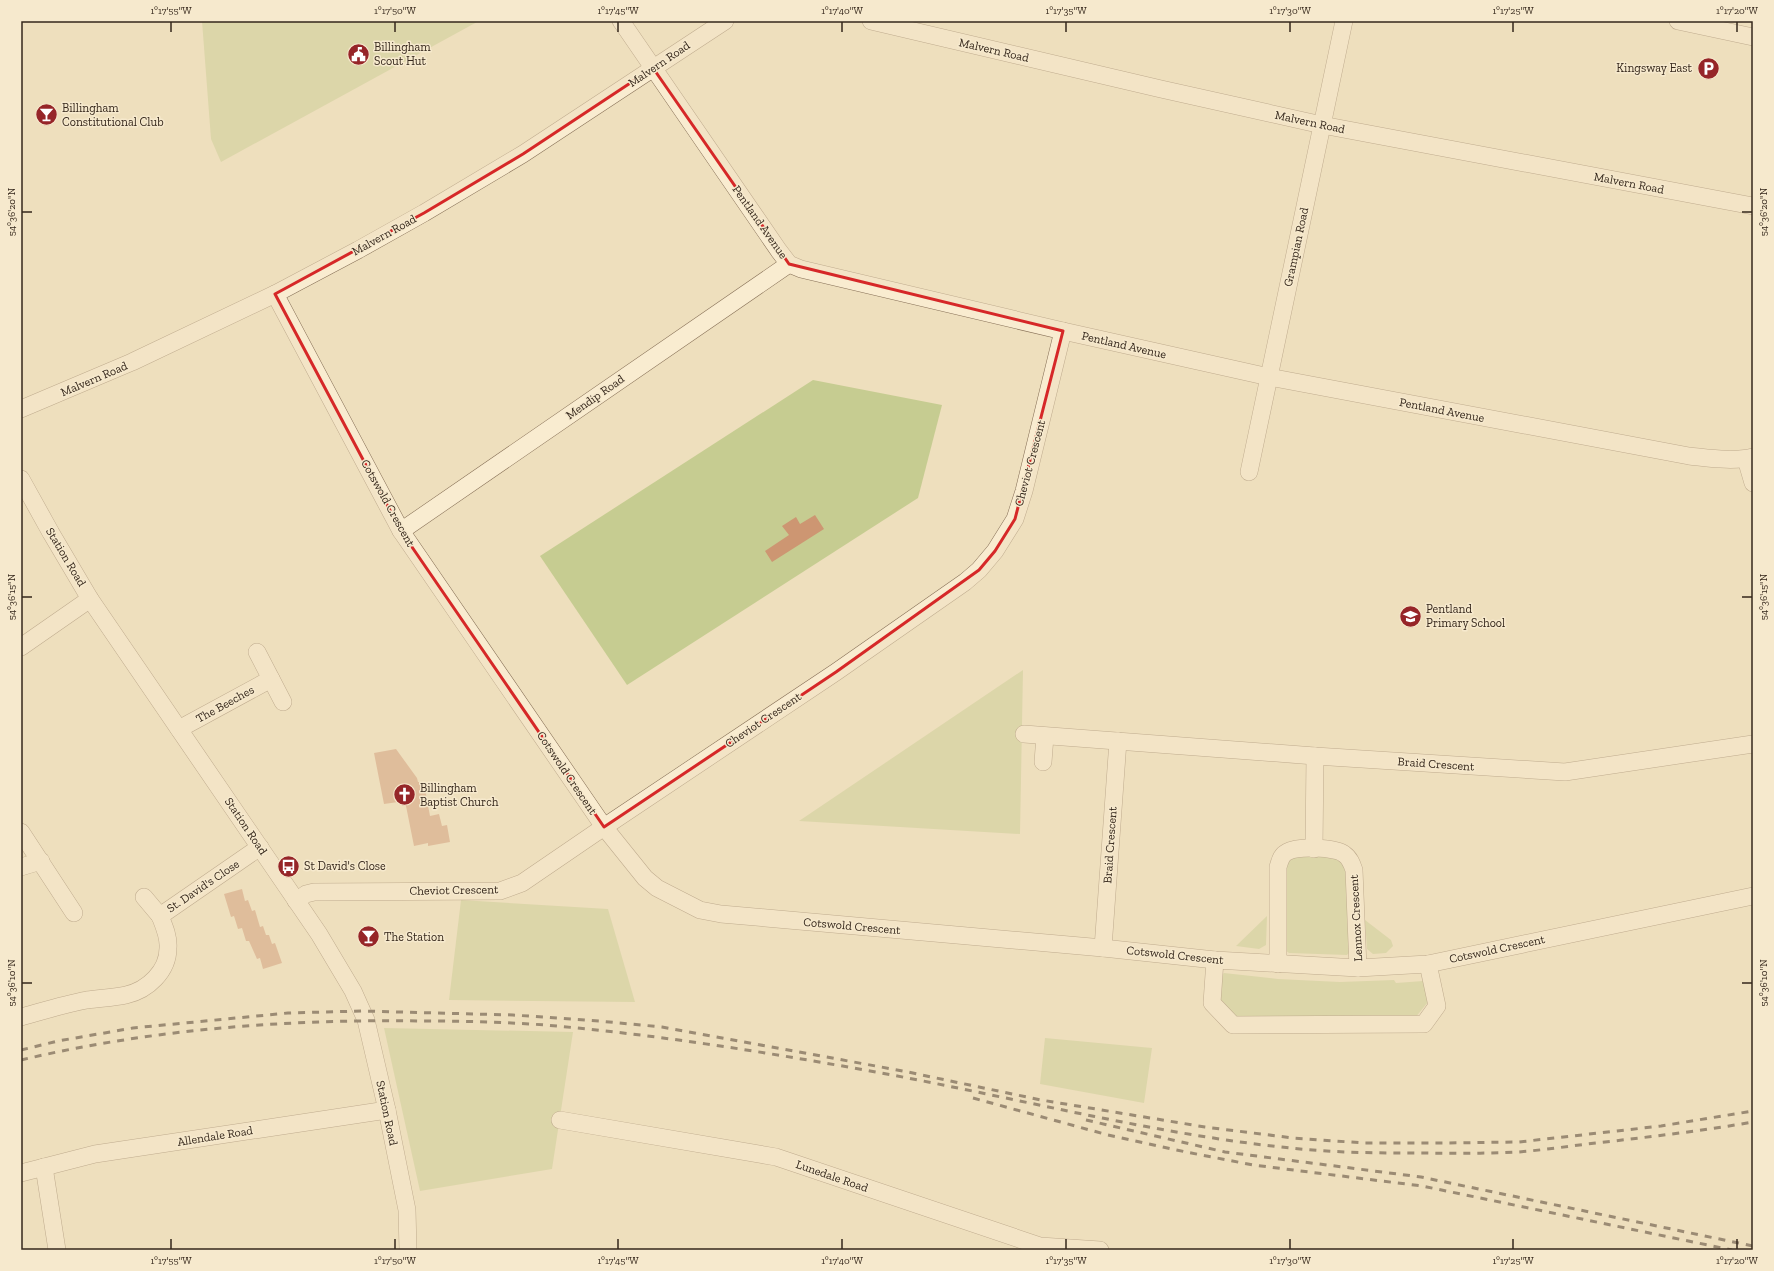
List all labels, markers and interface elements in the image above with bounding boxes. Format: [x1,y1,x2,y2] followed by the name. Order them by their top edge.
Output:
[150,5,192,17] text: 1°17'55"W
[374,5,417,17] text: 1°17'50"W
[597,5,639,17] text: 1°17'45"W
[821,5,864,17] text: 1°17'40"W
[1046,5,1087,17] text: 1°17'35"W
[1269,5,1311,17] text: 1°17'30"W
[1492,5,1534,17] text: 1°17'25"W
[1716,5,1759,17] text: 1°17'20"W
[958,35,1031,65] street label: Malvern Road
[626,38,693,90] street label: Malvern Road
[374,40,431,68] place label: Billingham Scout Hut
[345,41,371,67] public building icon: Billingham Scout Hut
[1695,55,1721,81] parking icon: Kingsway East
[1616,61,1693,75] place label: Kingsway East
[62,101,164,129] place label: Billingham Constitutional Club
[33,102,59,128] bar icon: Billingham Constitutional Club
[1274,108,1347,136] street label: Malvern Road
[1593,169,1666,197] street label: Malvern Road
[729,183,791,262] street label: Pentland Avenue
[6,187,18,236] text: 54°36'20"N
[1758,187,1770,236] text: 54°36'20"N
[1281,206,1311,288] street label: Grampian Road
[349,211,419,258] street label: Malvern Road
[1080,328,1168,362] street label: Pentland Avenue
[58,358,130,399] street label: Malvern Road
[563,372,627,422] street label: Mendip Road
[1398,395,1486,425] street label: Pentland Avenue
[1012,418,1048,508] street label: Cheviot Crescent
[358,457,418,550] street label: Cotswold Crescent
[43,525,89,589] street label: Station Road
[6,573,18,620] text: 54°36'15"N
[1758,573,1770,620] text: 54°36'15"N
[1426,602,1505,630] place label: Pentland Primary School
[1397,603,1423,629] school or university icon: Pentland Primary School
[194,682,256,726] street label: The Beeches
[722,689,804,751] street label: Cheviot Crescent
[534,729,600,818] street label: Cotswold Crescent
[1397,754,1475,774] street label: Braid Crescent
[420,781,499,809] place label: Billingham Baptist Church
[391,782,417,808] church icon: Billingham Baptist Church
[222,795,270,858] street label: Station Road
[1100,806,1120,884] street label: Braid Crescent
[276,853,302,879] bus stop icon: St David's Close
[164,856,242,915] street label: St. David's Close
[304,859,386,873] place label: St David's Close
[1347,874,1365,962] street label: Lennox Crescent
[409,882,499,898] street label: Cheviot Crescent
[803,915,902,937] street label: Cotswold Crescent
[355,924,381,950] bar icon: The Station
[384,930,444,944] place label: The Station
[1448,932,1547,966] street label: Cotswold Crescent
[1126,943,1225,967] street label: Cotswold Crescent
[6,959,18,1007] text: 54°36'10"N
[1758,959,1770,1007] text: 54°36'10"N
[373,1079,401,1147] street label: Station Road
[176,1123,254,1149] street label: Allendale Road
[794,1157,870,1195] street label: Lunedale Road
[150,1255,192,1267] text: 1°17'55"W
[374,1255,417,1267] text: 1°17'50"W
[597,1255,639,1267] text: 1°17'45"W
[821,1255,864,1267] text: 1°17'40"W
[1046,1255,1087,1267] text: 1°17'35"W
[1269,1255,1311,1267] text: 1°17'30"W
[1492,1255,1534,1267] text: 1°17'25"W
[1716,1255,1759,1267] text: 1°17'20"W

